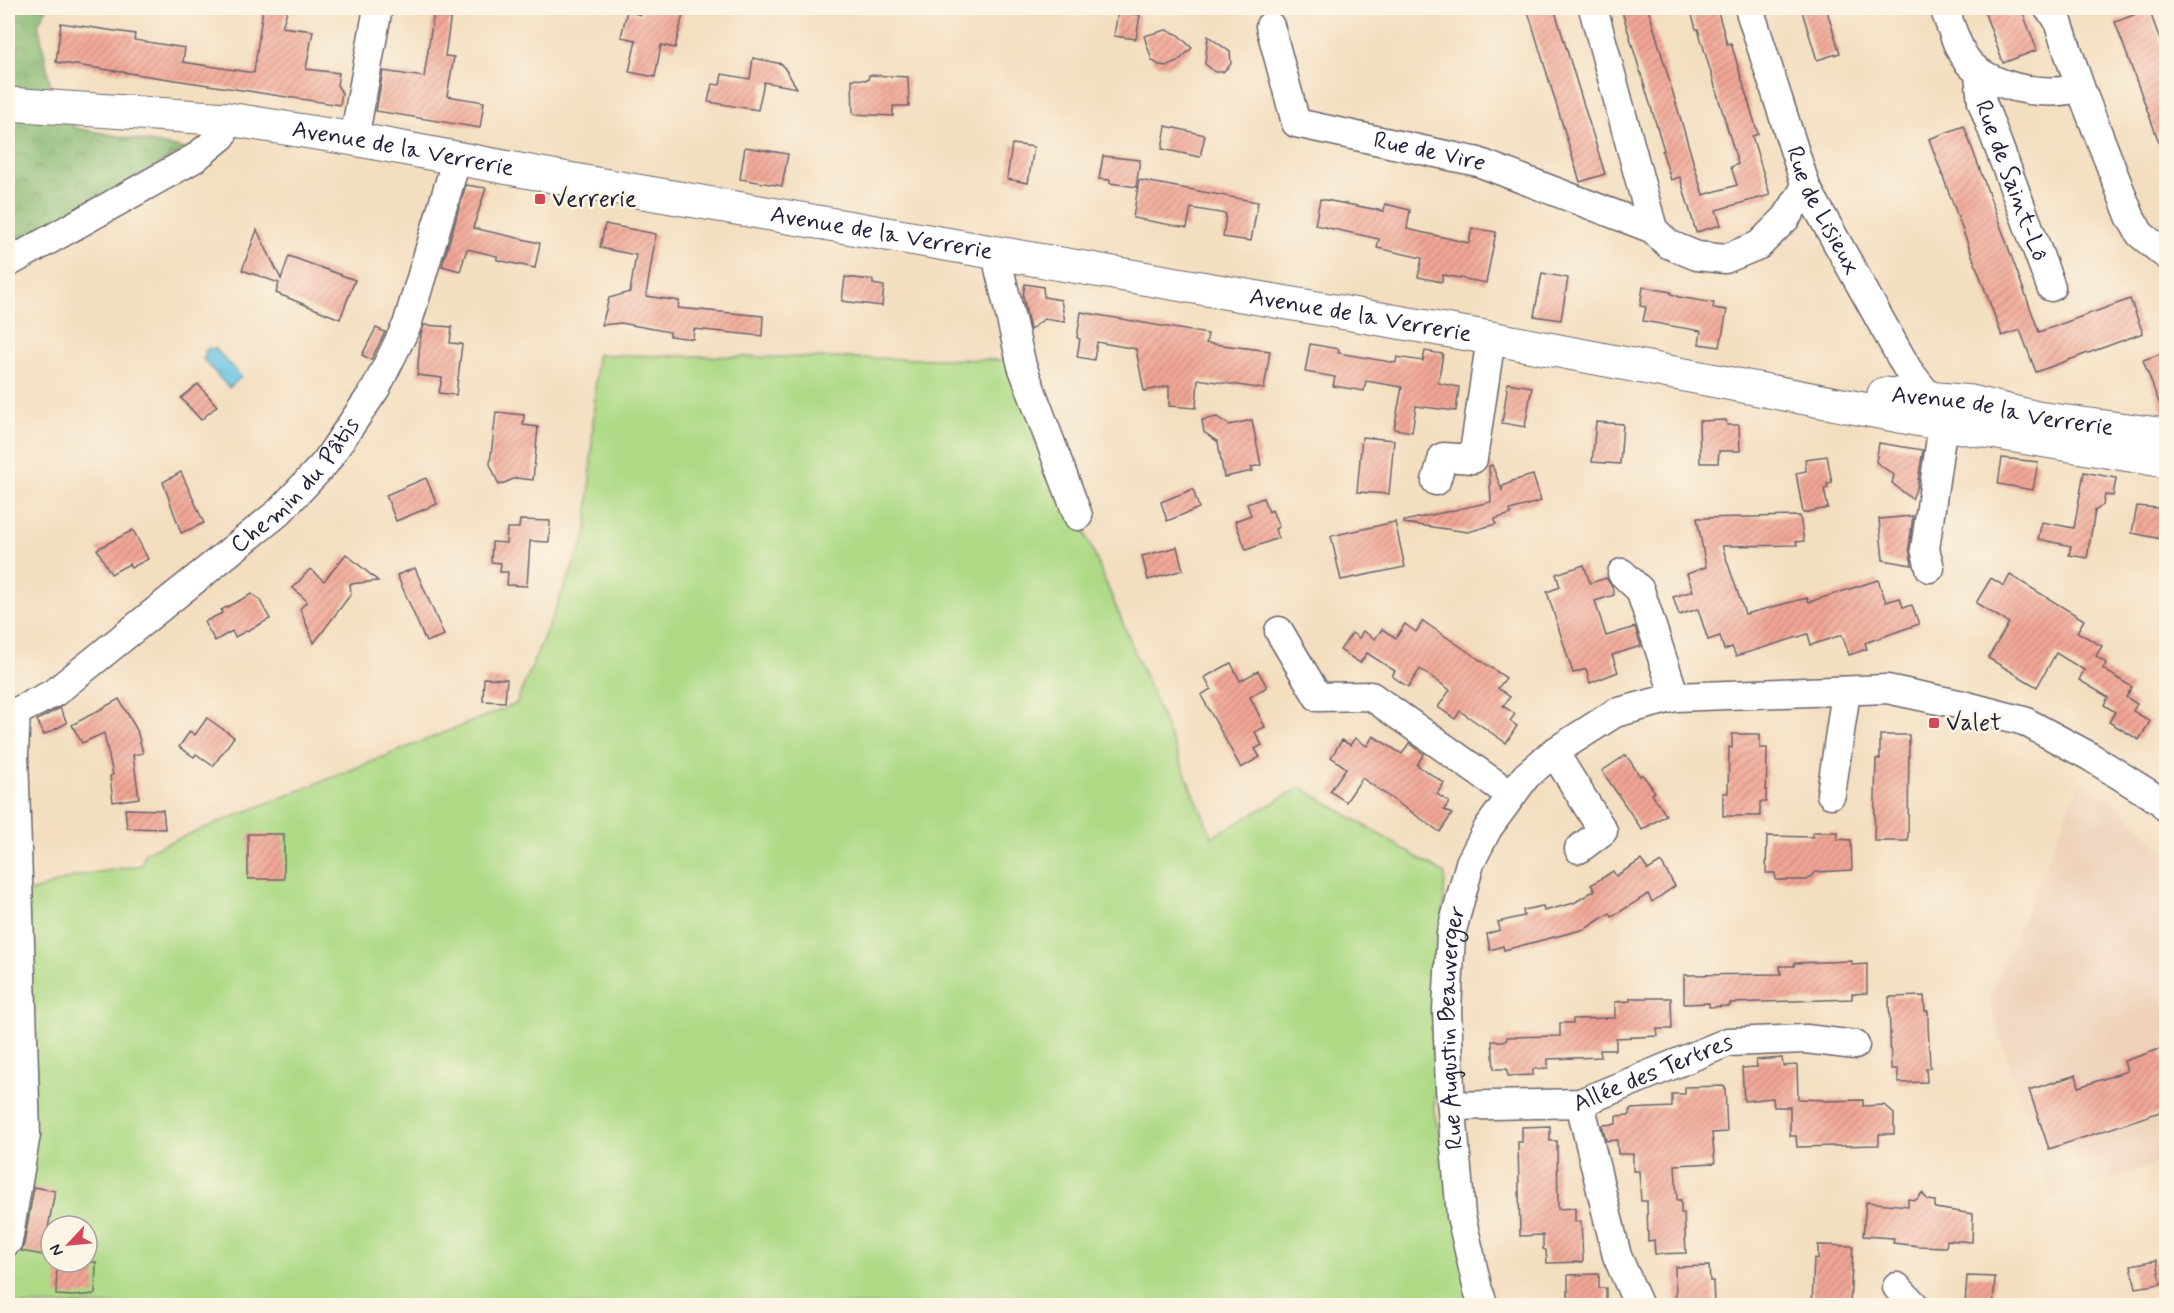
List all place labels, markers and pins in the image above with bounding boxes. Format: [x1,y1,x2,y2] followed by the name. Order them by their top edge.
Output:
[552,184,637,215] place label: Verrerie
[533,192,547,206] marker: Verrerie
[1946,708,2002,739] place label: Valet
[1927,716,1941,730] marker: Valet

